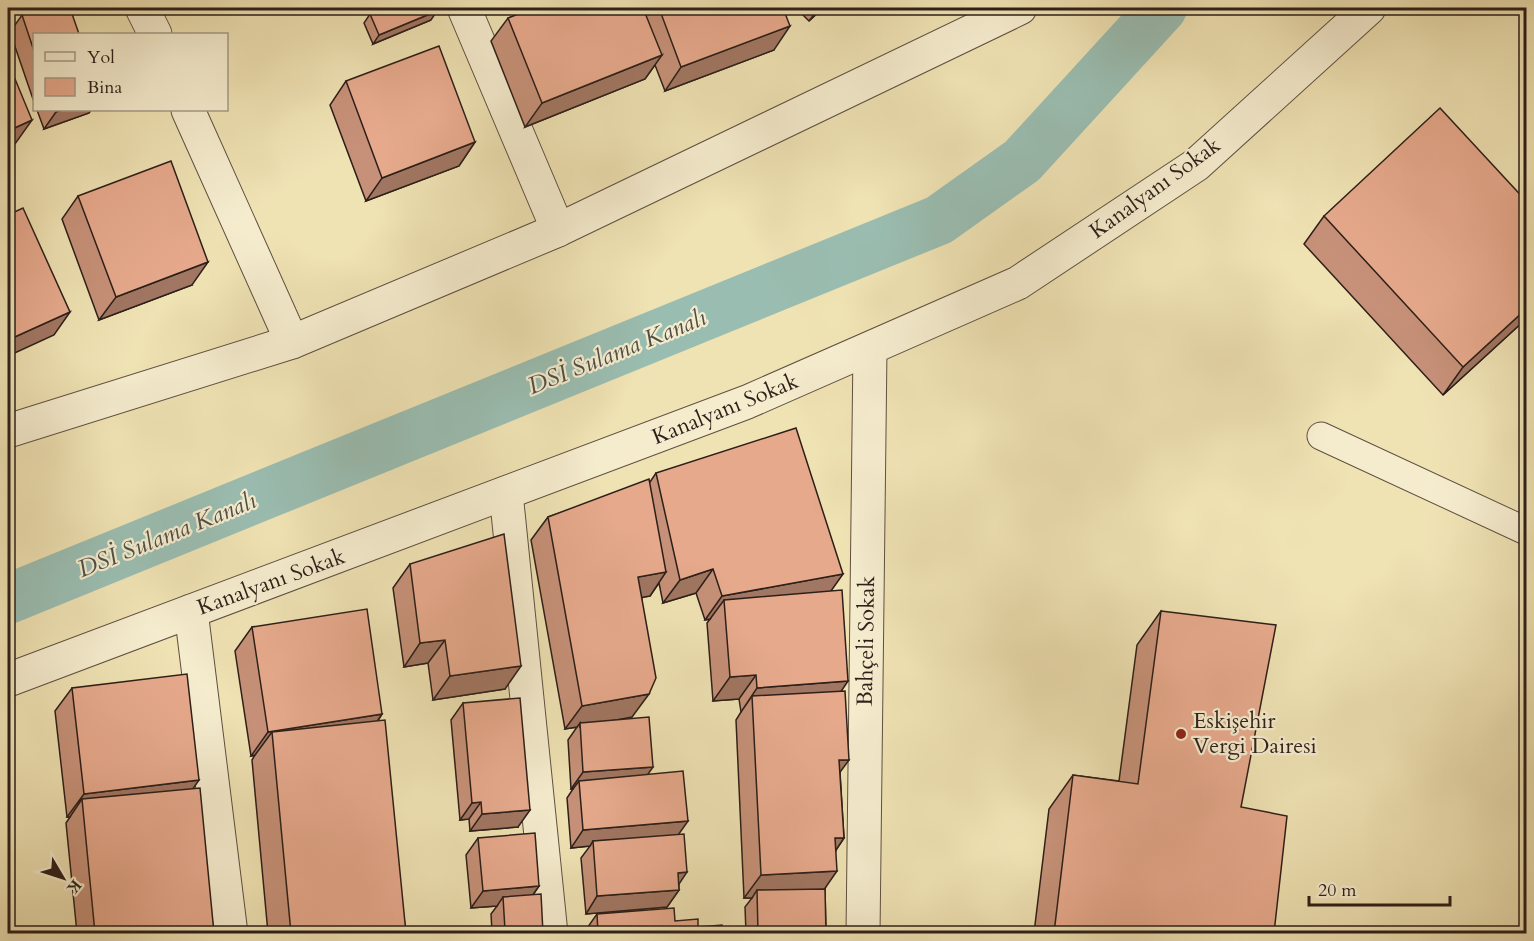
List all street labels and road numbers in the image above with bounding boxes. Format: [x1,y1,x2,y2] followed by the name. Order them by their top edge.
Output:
[1083,130,1227,246] street label: Kanalyanı Sokak
[647,366,803,452] street label: Kanalyanı Sokak
[193,541,349,623] street label: Kanalyanı Sokak
[850,575,882,706] street label: Bahçeli Sokak

